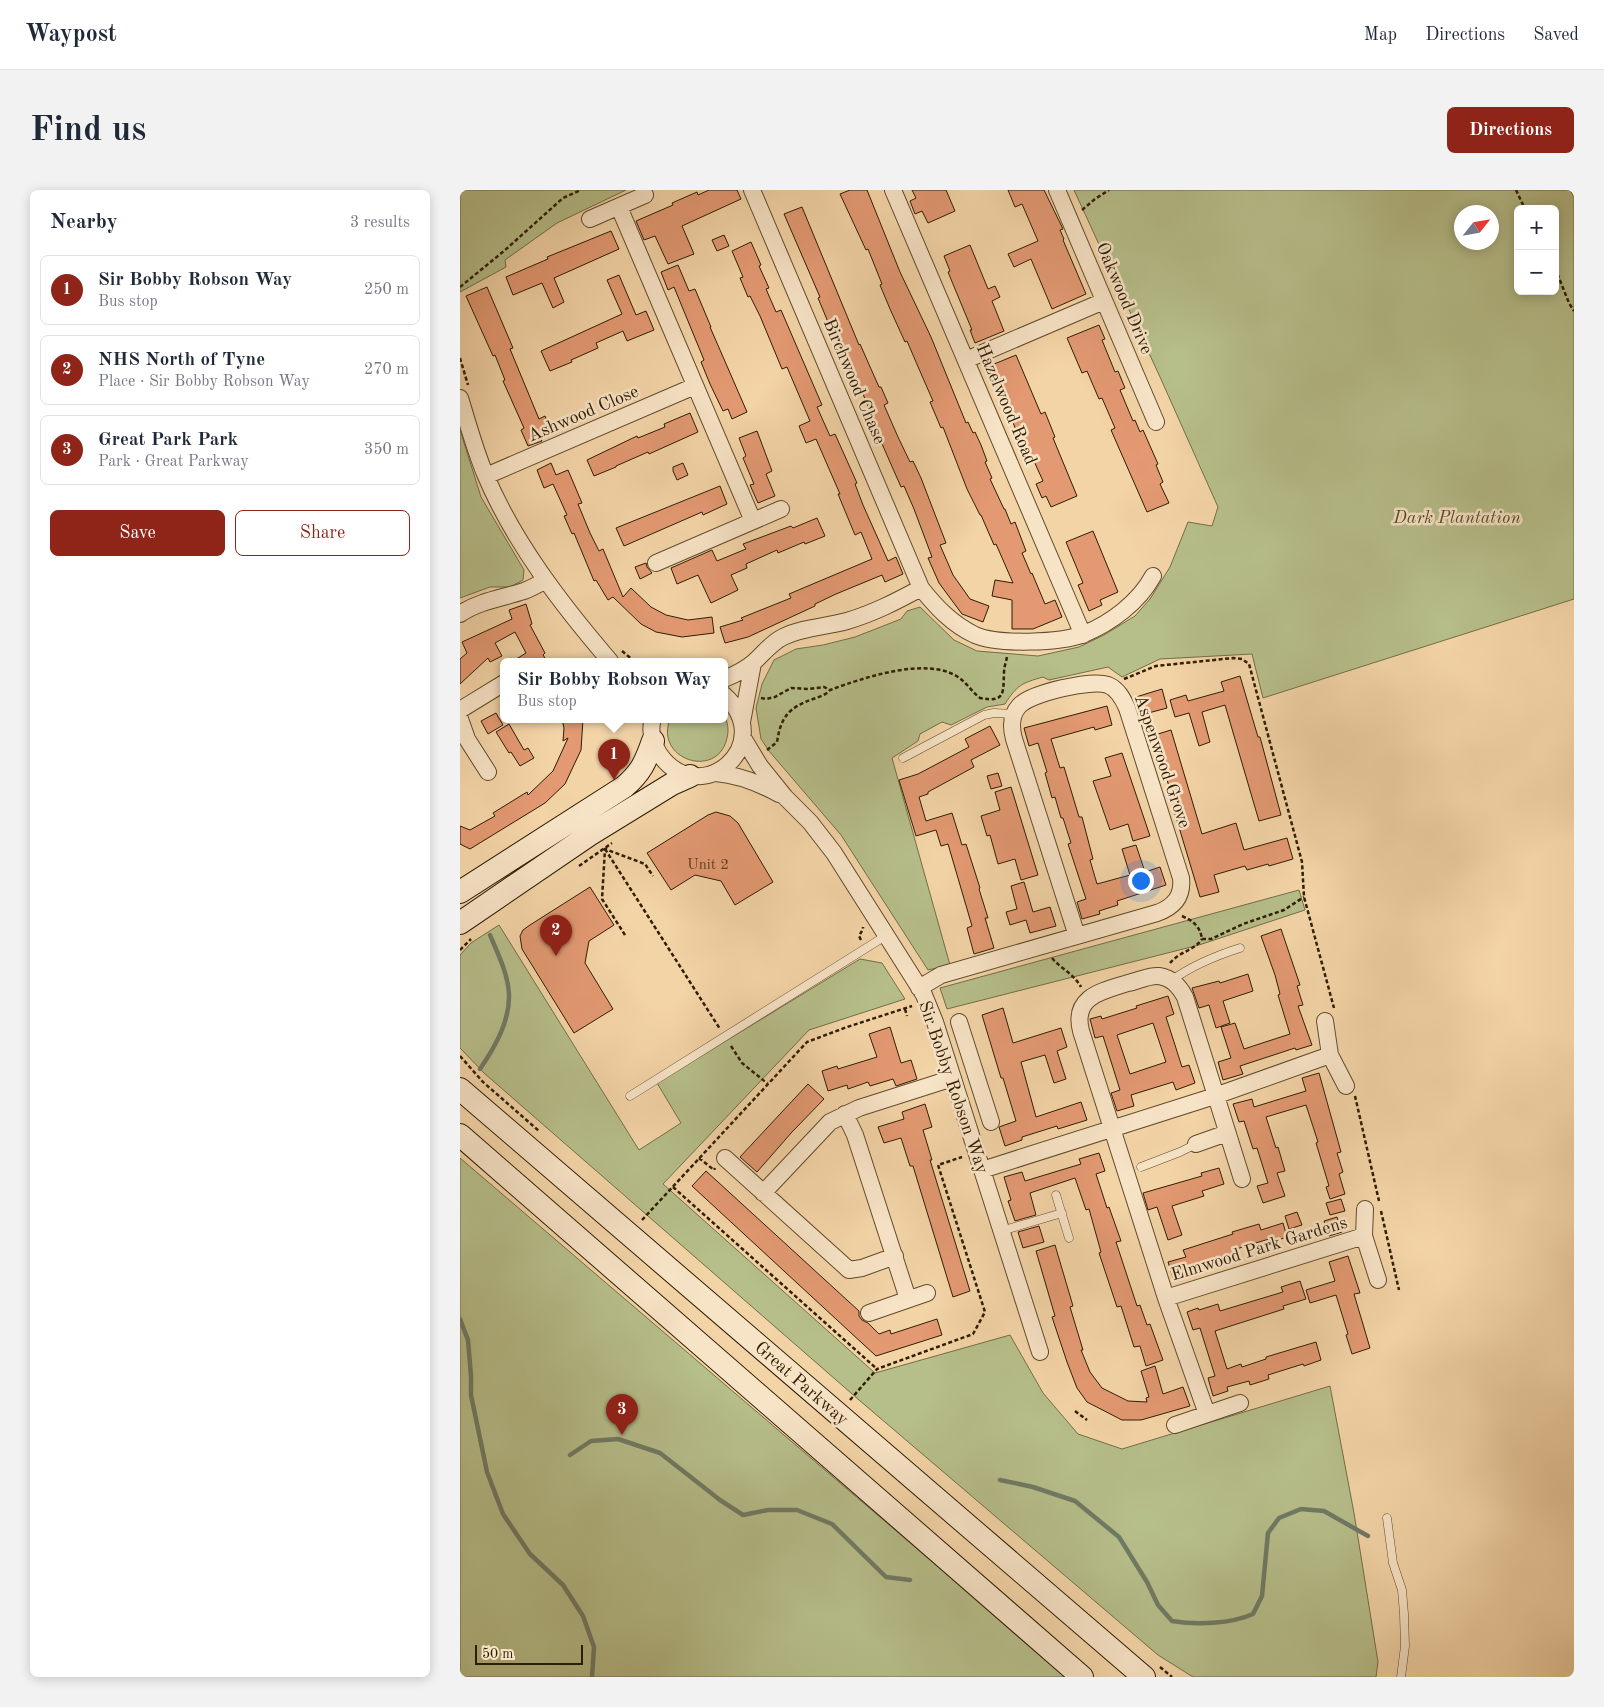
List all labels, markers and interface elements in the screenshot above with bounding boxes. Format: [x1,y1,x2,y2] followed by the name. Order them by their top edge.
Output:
[25,23,117,47] text: Waypost
[1364,26,1397,44] text: Map
[1425,26,1505,44] text: Directions
[1533,26,1579,44] text: Saved
[1447,107,1574,153] button: Directions
[30,113,146,148] text: Find us
[1454,205,1499,250] north arrow
[1514,205,1559,295] map controls
[1514,205,1559,250] button: +
[50,212,118,233] text: Nearby
[350,215,410,231] text: 3 results
[1092,240,1156,357] street label: Oakwood Drive
[1514,250,1559,295] button: −
[98,271,292,290] text: Sir Bobby Robson Way
[62,282,72,298] text: 1
[364,282,409,298] text: 250 m
[98,294,158,310] text: Bus stop
[820,316,889,447] street label: Birchwood Chase
[972,341,1040,468] street label: Hazelwood Road
[98,351,265,370] text: NHS North of Tyne
[62,362,72,378] text: 2
[364,362,409,378] text: 270 m
[98,374,310,390] text: Place · Sir Bobby Robson Way
[525,382,642,445] street label: Ashwood Close
[98,431,238,450] text: Great Park Park
[62,442,72,458] text: 3
[364,442,409,458] text: 350 m
[98,454,249,470] text: Park · Great Parkway
[1392,509,1521,527] park label: Dark Plantation
[50,510,225,556] button: Save
[235,510,410,556] button: Share
[500,658,728,723] popup
[517,671,711,690] text: Sir Bobby Robson Way
[1131,692,1193,830] street label: Aspenwood Grove
[517,694,577,710] text: Bus stop
[598,739,630,780] pin: 1
[687,858,729,873] house number: Unit 2
[1128,868,1154,894] your location
[540,915,572,956] pin: 2
[915,999,991,1176] street label: Sir Bobby Robson Way
[1169,1213,1350,1284] street label: Elmwood Park Gardens
[751,1338,852,1429] street label: Great Parkway
[606,1394,638,1435] pin: 3
[475,1642,582,1665] scale bar
[482,1647,513,1661] text: 50 m

